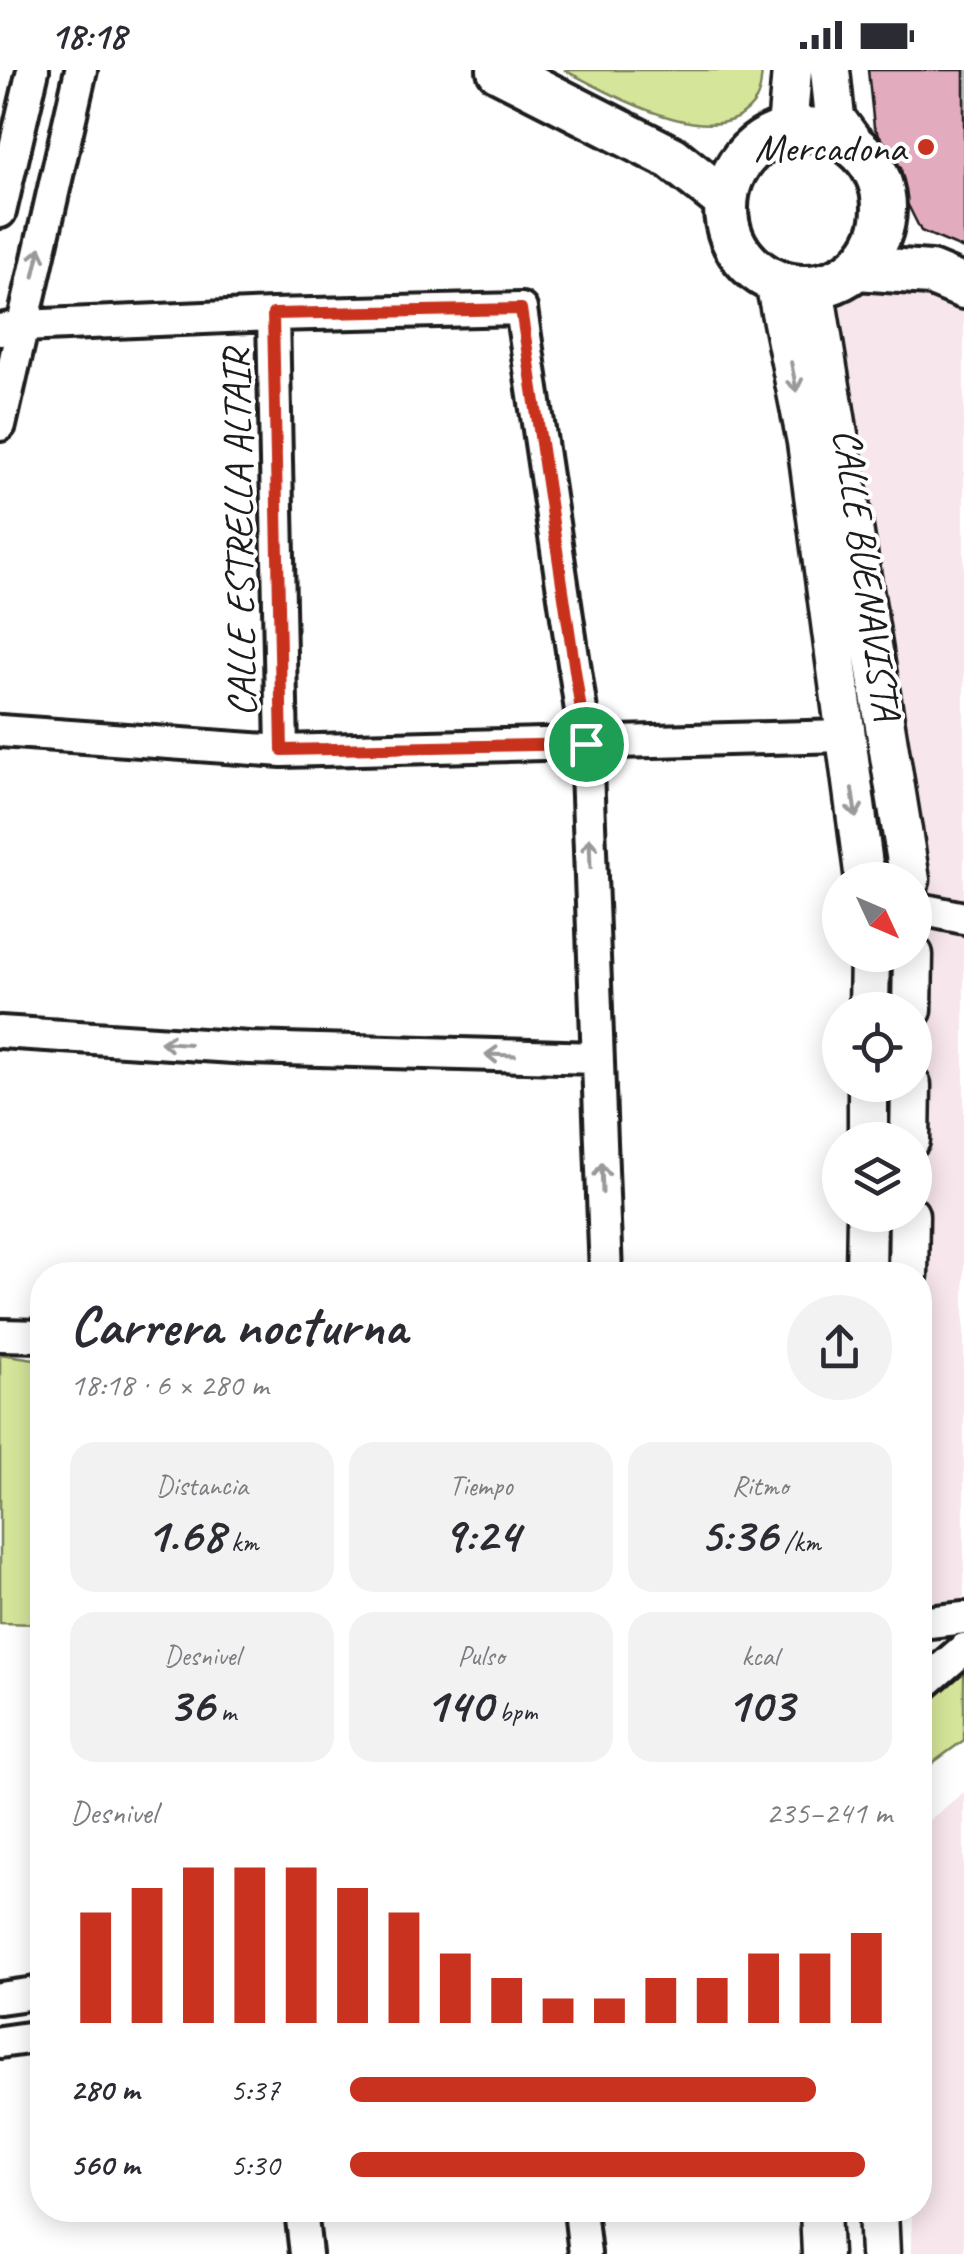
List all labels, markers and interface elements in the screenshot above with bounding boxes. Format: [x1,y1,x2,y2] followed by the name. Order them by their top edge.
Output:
[50,12,126,59] text: 18:18
[754,123,909,173] place label: Mercadona
[915,136,937,158] marker: Mercadona
[29,247,47,279] one-way arrow
[211,345,267,717] street label: CALLE ESTRELLA ALTAIR
[786,360,805,392] one-way arrow
[822,425,912,725] street label: CALLE BUENAVISTA
[544,702,629,787] pin
[559,717,614,772] icon: arrive
[846,786,864,819] one-way arrow
[580,837,599,869] one-way arrow
[822,862,932,972] north arrow
[822,862,932,1232] map controls
[822,992,932,1102] button: locate
[159,1033,192,1052] one-way arrow
[484,1046,516,1065] one-way arrow
[822,1122,932,1232] button: layers
[592,1162,611,1194] one-way arrow
[70,1291,407,1361] text: Carrera nocturna
[787,1295,892,1400] button: share
[70,1364,268,1405] text: 18:18 · 6 × 280 m
[156,1468,248,1503] text: Distancia
[449,1468,513,1503] text: Tiempo
[732,1468,788,1503] text: Ritmo
[146,1503,224,1566] text: 1.68
[443,1503,519,1566] text: 9:24
[699,1503,777,1566] text: 5:36
[224,1524,258,1559] text: km
[777,1524,821,1559] text: /km
[164,1638,240,1673] text: Desnivel
[458,1638,504,1673] text: Pulso
[741,1638,779,1673] text: kcal
[168,1673,214,1736] text: 36
[425,1673,492,1736] text: 140
[726,1673,794,1736] text: 103
[214,1694,236,1729] text: m
[492,1694,537,1729] text: bpm
[70,1792,157,1833] text: Desnivel
[766,1792,892,1833] text: 235–241 m
[70,2069,139,2110] text: 280 m
[230,2069,280,2110] text: 5:37
[70,2144,139,2185] text: 560 m
[230,2144,280,2185] text: 5:30

